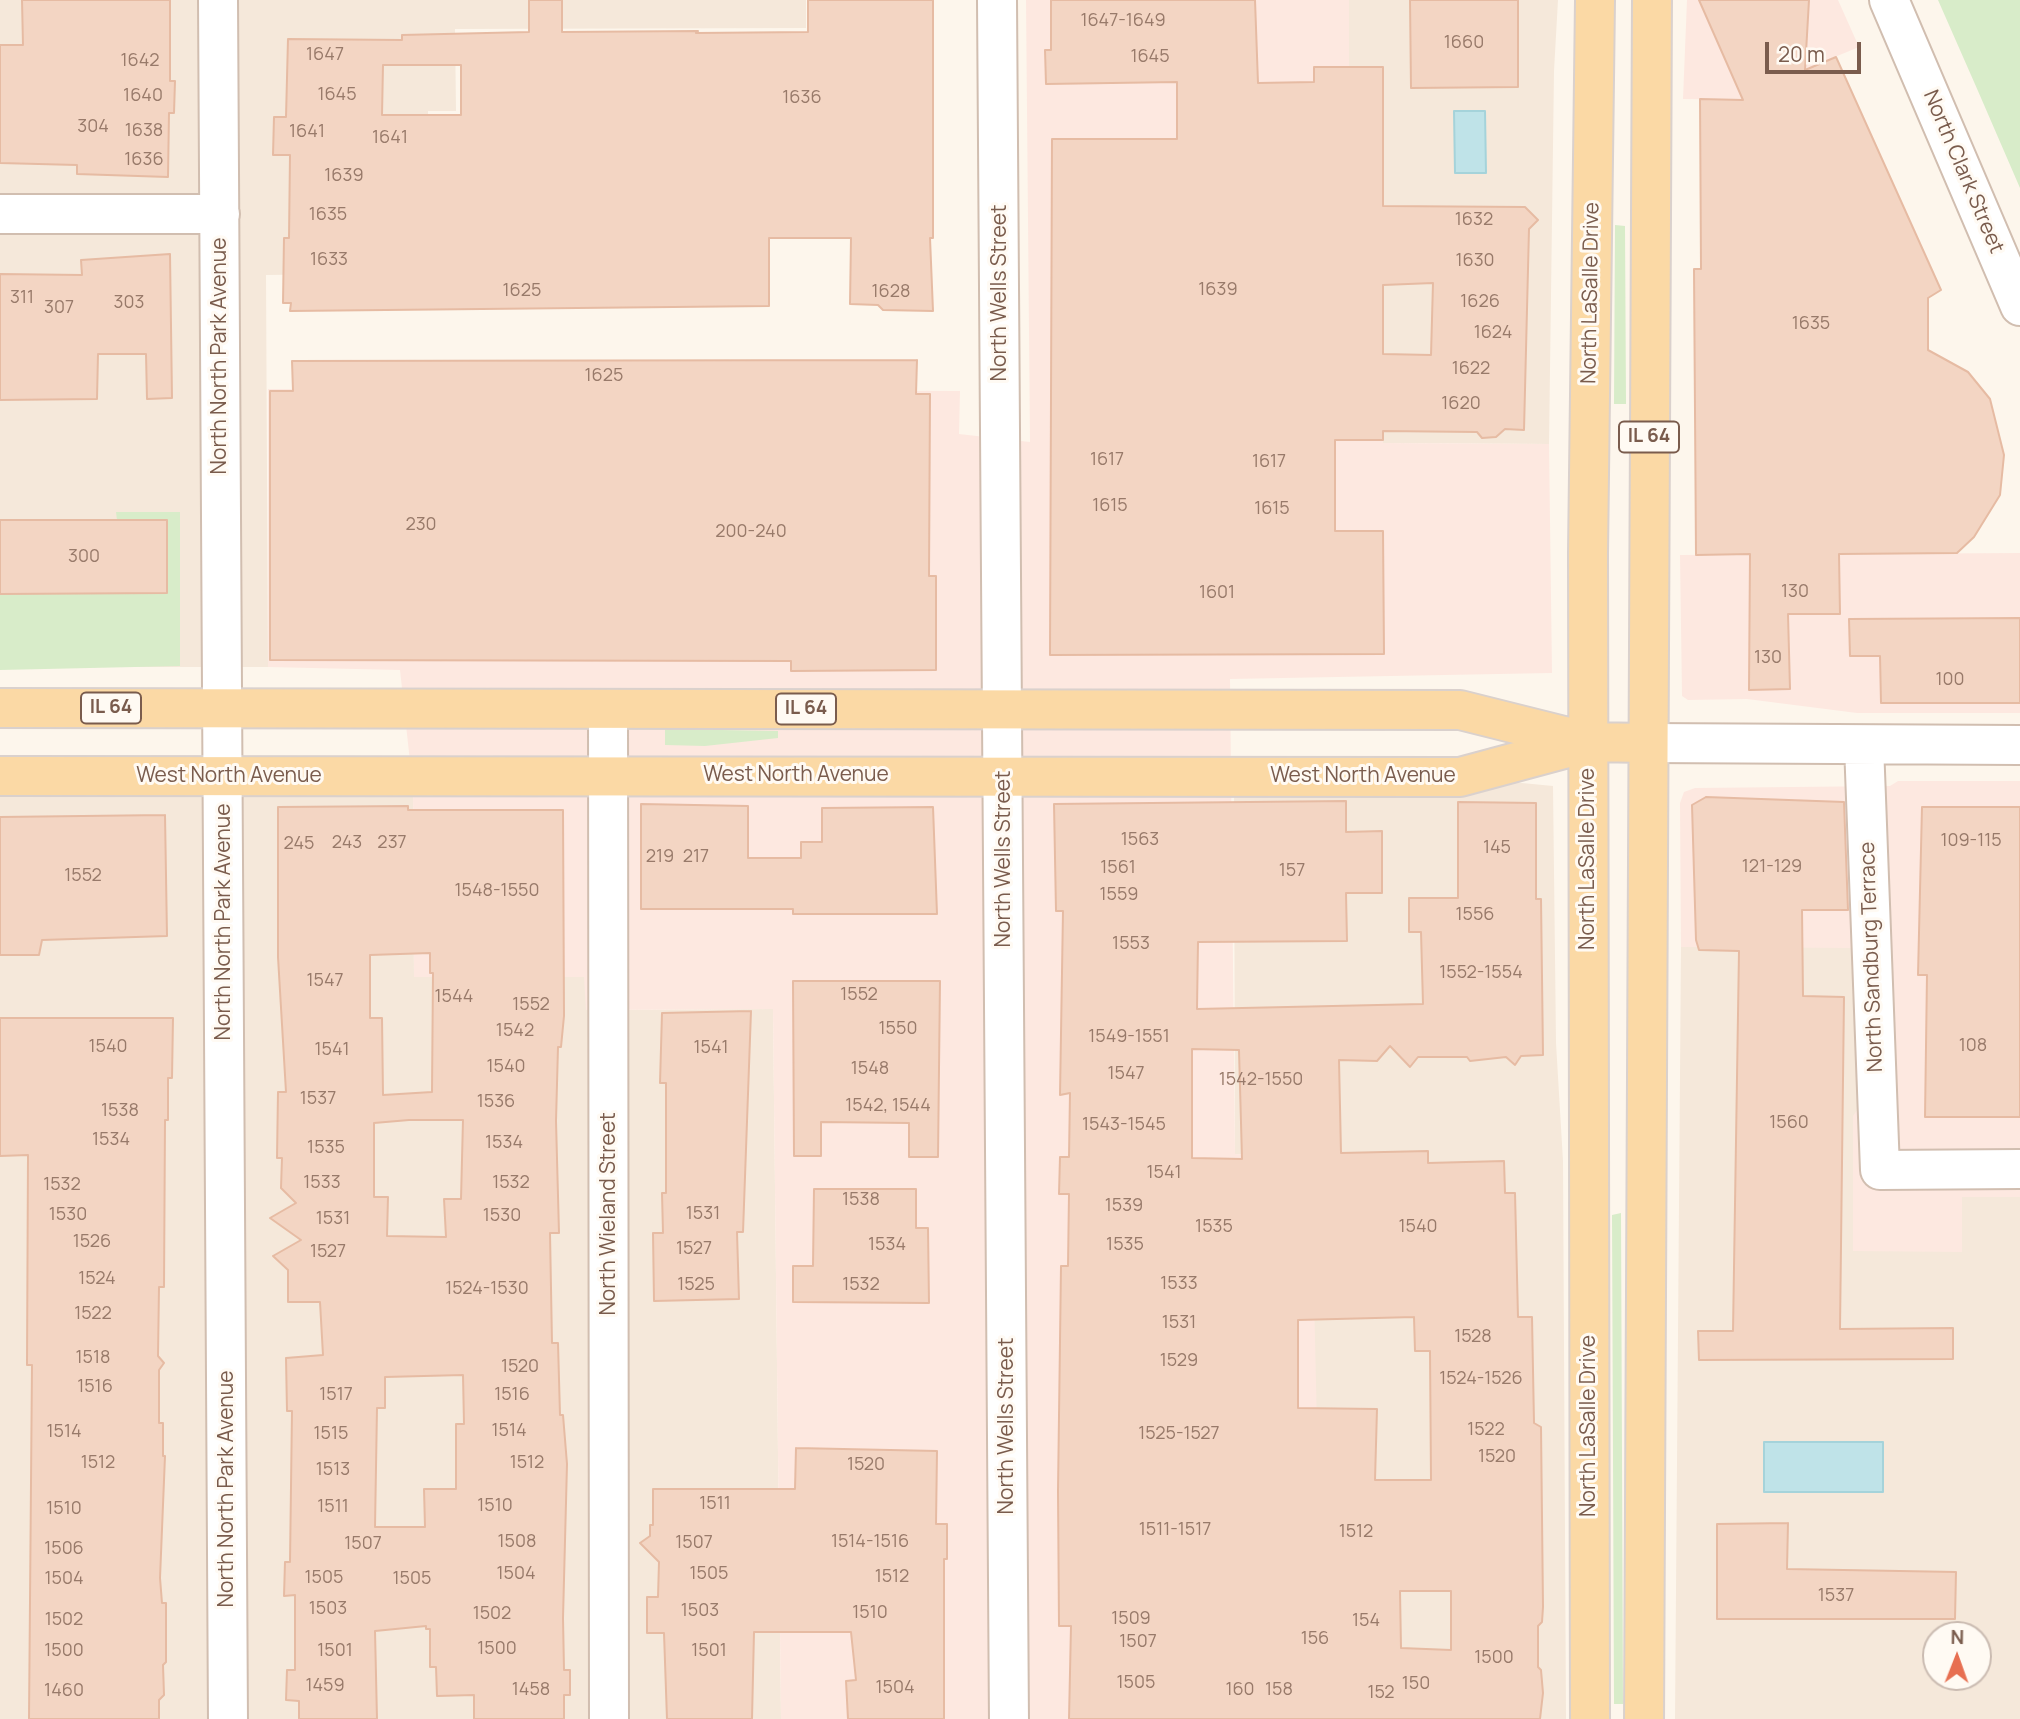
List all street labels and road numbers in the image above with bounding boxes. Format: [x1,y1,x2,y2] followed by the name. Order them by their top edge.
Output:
[1917,87,2009,257] street label: North Clark Street
[1577,202,1605,384] street label: North LaSalle Drive
[987,205,1013,381] street label: North Wells Street
[207,238,233,474] street label: North North Park Avenue
[1619,422,1679,452] road number: IL 64
[81,692,141,723] road number: IL 64
[776,694,836,724] road number: IL 64
[703,762,889,788] street label: West North Avenue
[136,763,322,789] street label: West North Avenue
[1270,763,1456,789] street label: West North Avenue
[1575,768,1601,950] street label: North LaSalle Drive
[991,771,1017,947] street label: North Wells Street
[211,804,237,1040] street label: North North Park Avenue
[1855,841,1889,1073] street label: North Sandburg Terrace
[596,1112,622,1316] street label: North Wieland Street
[1576,1335,1602,1517] street label: North LaSalle Drive
[994,1338,1020,1514] street label: North Wells Street
[214,1371,240,1607] street label: North North Park Avenue

